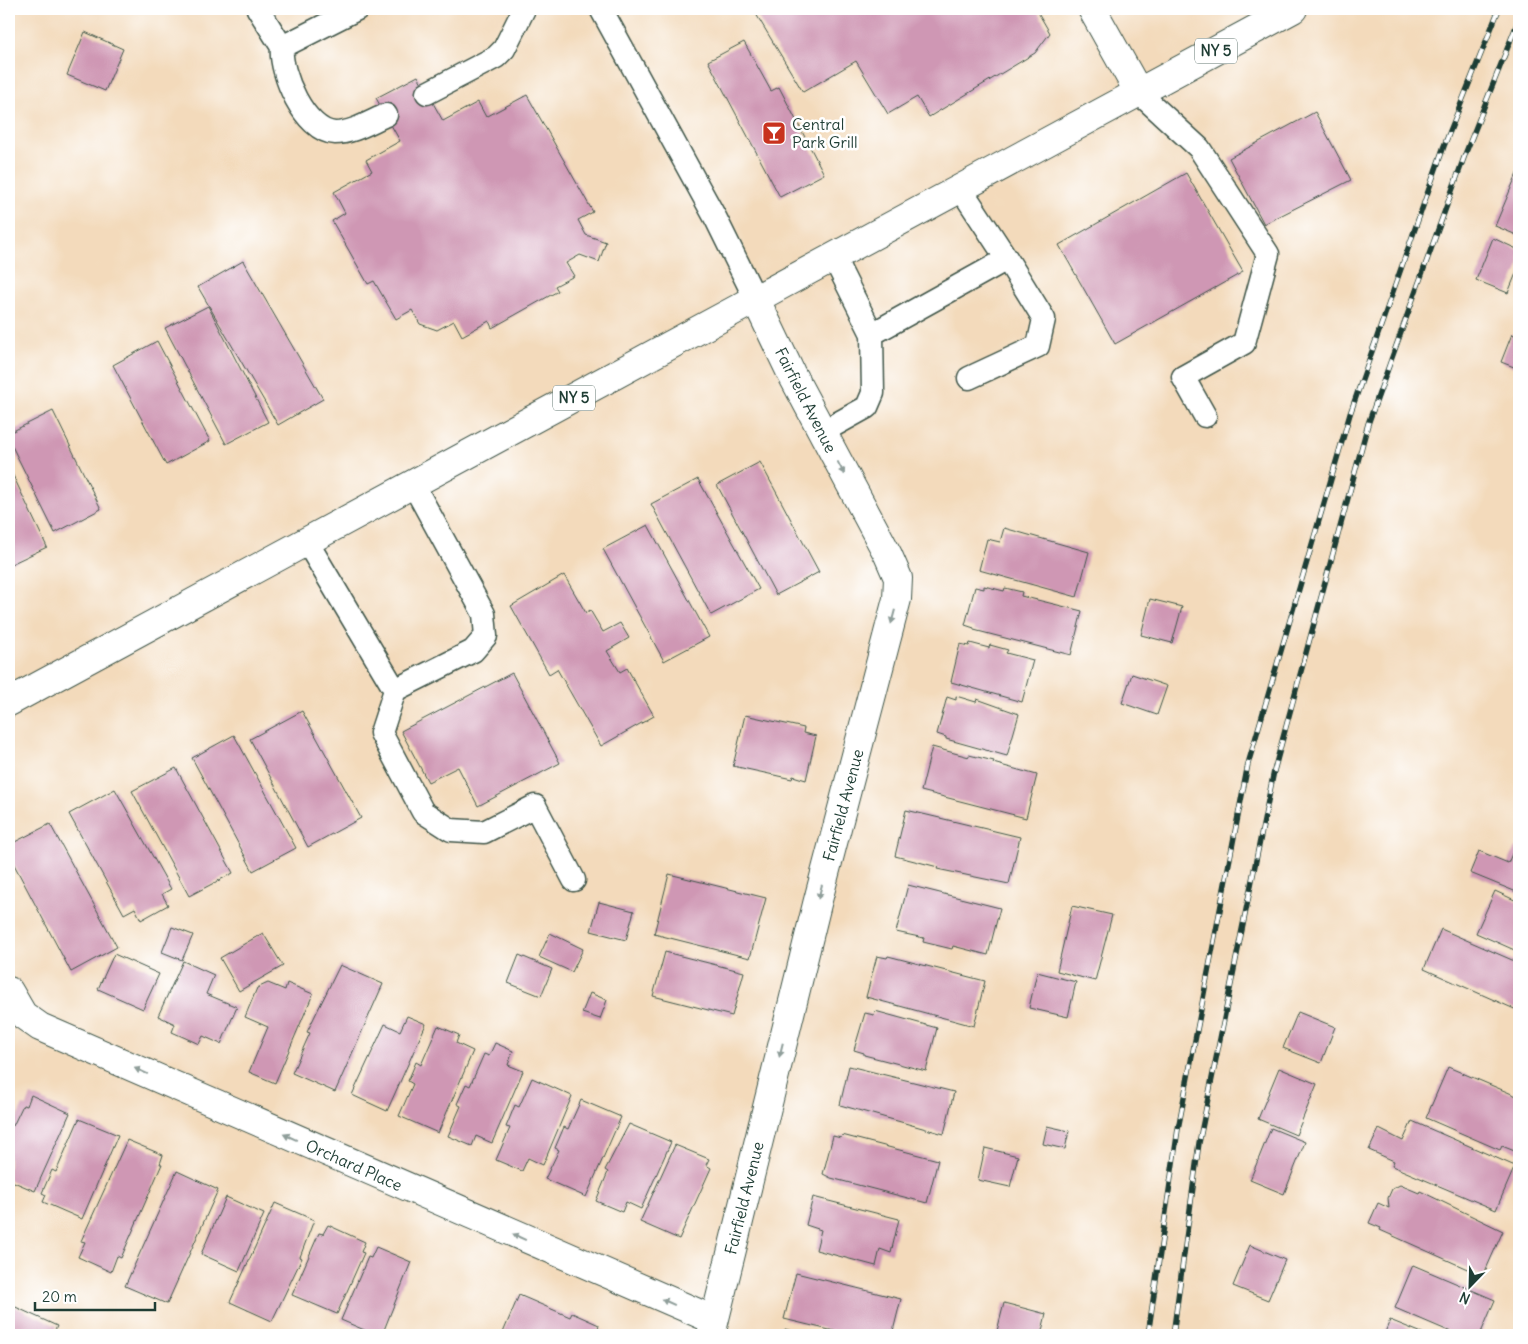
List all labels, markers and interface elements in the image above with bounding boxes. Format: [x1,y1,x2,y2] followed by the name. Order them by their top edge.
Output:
[1195,38,1237,64] road number: NY 5
[792,114,858,152] place label: Central Park Grill
[761,120,787,146] bar icon: Central Park Grill
[771,344,841,456] street label: Fairfield Avenue
[553,386,595,410] road number: NY 5
[837,461,845,476] one-way arrow
[888,609,896,624] one-way arrow
[818,747,868,863] street label: Fairfield Avenue
[816,885,824,900] one-way arrow
[777,1042,785,1057] one-way arrow
[134,1067,149,1075] one-way arrow
[283,1132,297,1140] one-way arrow
[303,1135,405,1195] street label: Orchard Place
[720,1140,768,1256] street label: Fairfield Avenue
[512,1232,526,1240] one-way arrow
[1446,1262,1496,1312] north arrow
[35,1279,155,1311] scale bar
[42,1287,77,1306] text: 20 m
[1457,1288,1473,1308] text: N
[661,1298,675,1306] one-way arrow

